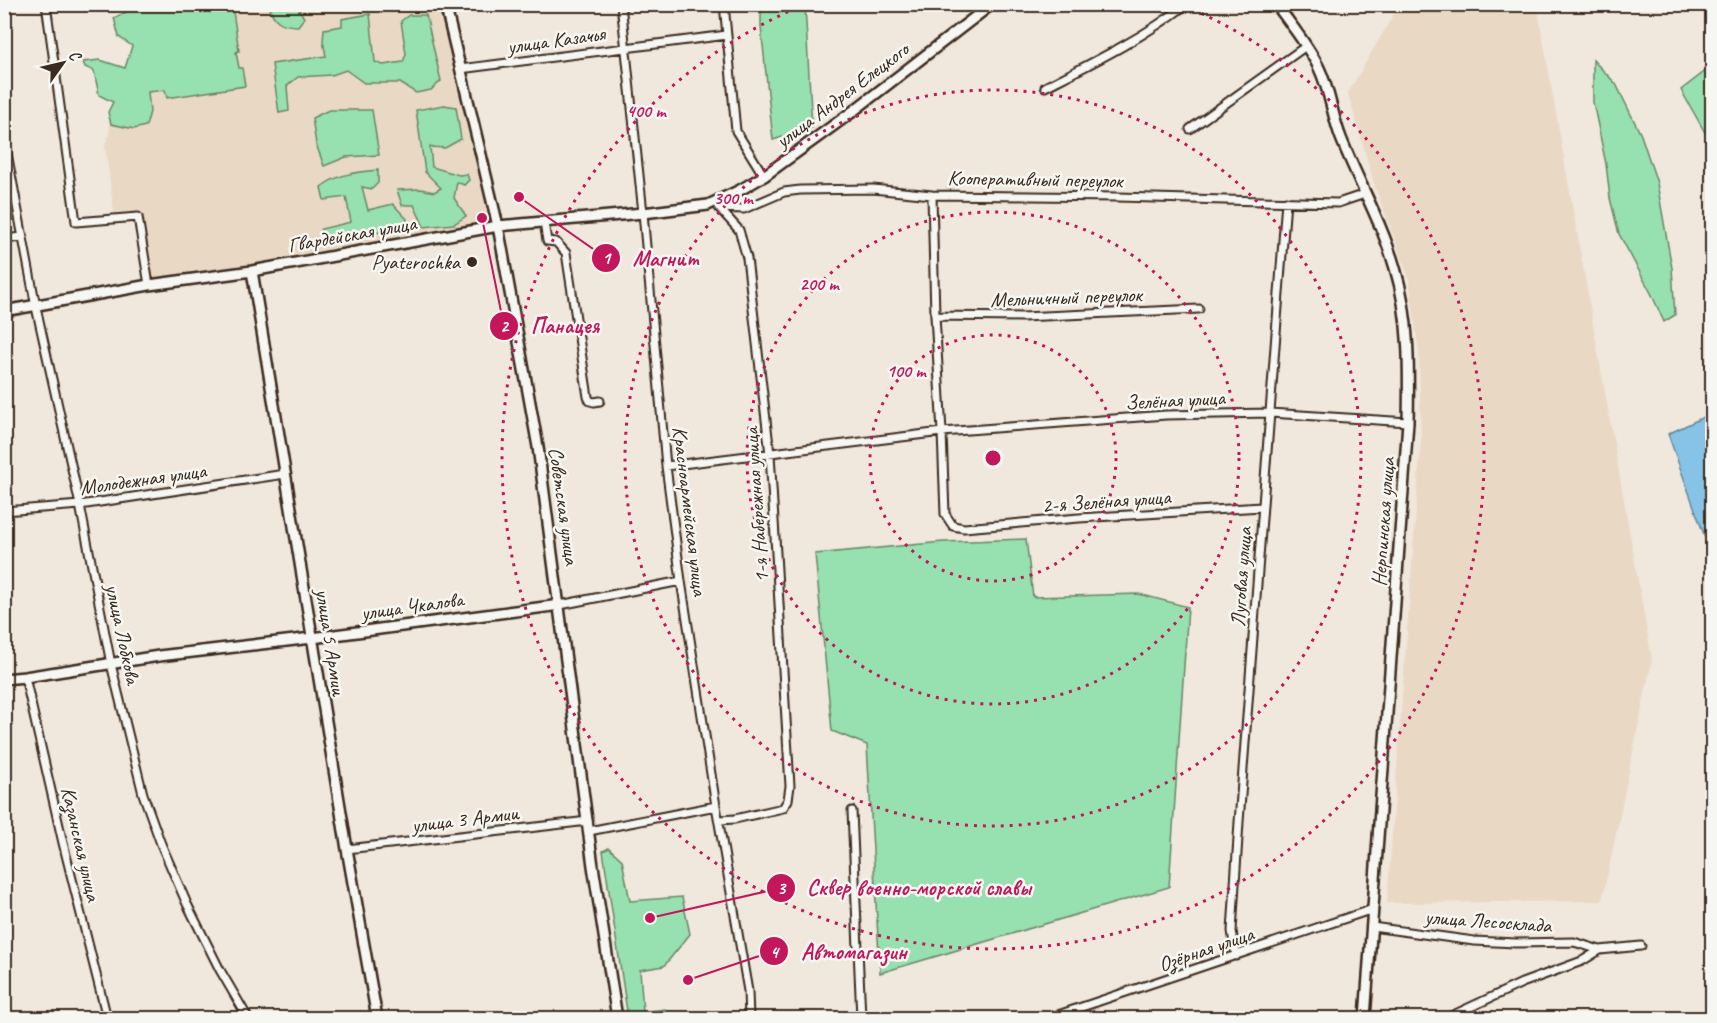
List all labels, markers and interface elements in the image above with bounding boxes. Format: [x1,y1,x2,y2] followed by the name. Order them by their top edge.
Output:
[504,20,608,60] street label: улица Казачья
[33,33,93,93] north arrow
[769,35,916,155] street label: улица Андрея Елецкого
[64,46,86,66] text: С
[627,100,667,122] text: 400 m
[947,164,1125,194] street label: Кооперативный переулок
[714,187,754,209] text: 300 m
[286,210,420,258] street label: Гвардейская улица
[591,238,711,278] callout: Магнит
[633,245,700,273] text: Магнит
[602,247,612,269] text: 1
[372,249,462,275] place label: Pyaterochka
[465,255,479,269] marker: Pyaterochka
[800,273,840,295] text: 200 m
[990,281,1144,313] street label: Мельничный переулок
[489,306,611,346] callout: Панацея
[531,312,601,340] text: Панацея
[500,315,510,337] text: 2
[887,360,927,382] text: 100 m
[1124,384,1227,416] street label: Зелёная улица
[737,424,774,584] street label: 1-я Набережная улица
[667,425,713,599] street label: Красноармейская улица
[543,446,585,568] street label: Советская улица
[983,448,1003,468] centre of rings
[1366,455,1401,587] street label: Нерпинская улица
[78,457,209,501] street label: Молодежная улица
[1041,483,1173,518] street label: 2-я Зелёная улица
[1225,525,1258,628] street label: Луговая улица
[99,580,147,689] street label: улица Лобкова
[309,585,353,699] street label: улица 5 Армии
[357,586,467,626] street label: улица Чкалова
[54,784,107,906] street label: Казанская улица
[408,799,522,839] street label: улица 3 Армии
[766,868,1043,908] callout: Сквер военно-морской славы
[807,874,1033,902] text: Сквер военно-морской славы
[777,877,787,899] text: 3
[1422,903,1554,939] street label: улица Лесосклада
[1155,920,1259,978] street label: Озёрная улица
[759,931,919,971] callout: Автомагазин
[801,938,909,967] text: Автомагазин
[770,941,780,963] text: 4

